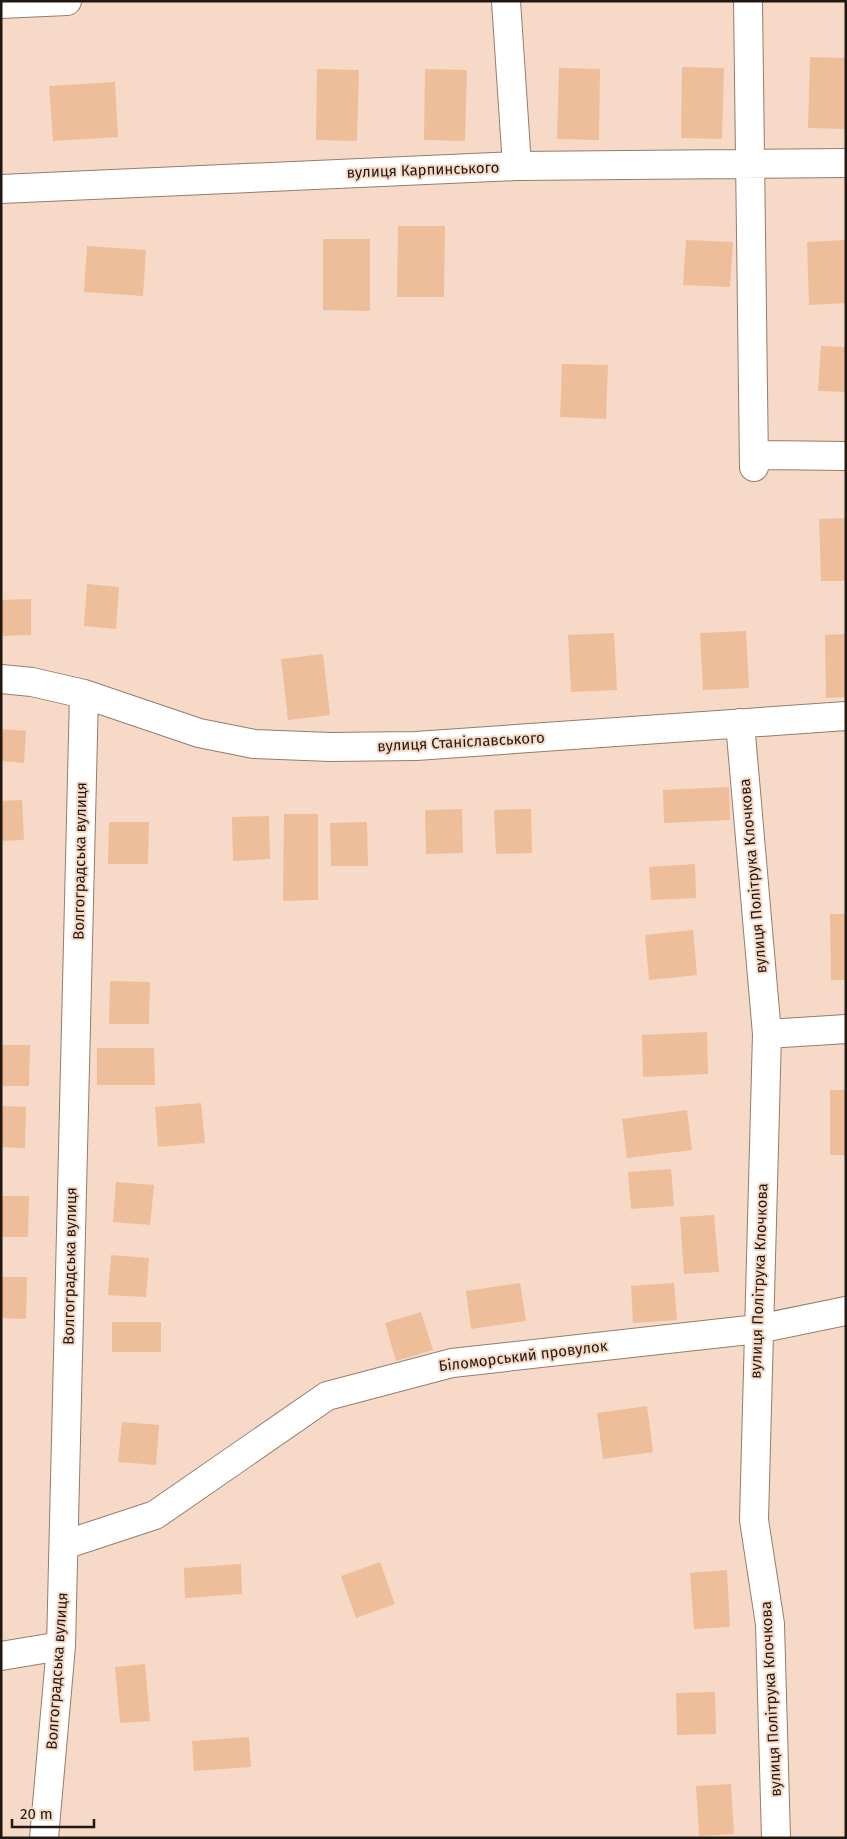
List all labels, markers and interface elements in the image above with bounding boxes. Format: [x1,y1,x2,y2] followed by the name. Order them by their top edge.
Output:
[346,158,500,182] street label: вулиця Карпинського
[377,729,545,755] street label: вулиця Станіславського
[736,778,770,974] street label: вулиця Політрука Клочкова
[70,782,90,940] street label: Волгоградська вулиця
[747,1183,771,1379] street label: вулиця Політрука Клочкова
[60,1187,80,1345] street label: Волгоградська вулиця
[438,1337,609,1375] street label: Біломорський провулок
[43,1592,71,1750] street label: Волгоградська вулиця
[757,1601,785,1797] street label: вулиця Політрука Клочкова
[12,1796,95,1828] scale bar
[20,1805,53,1823] text: 20 m

